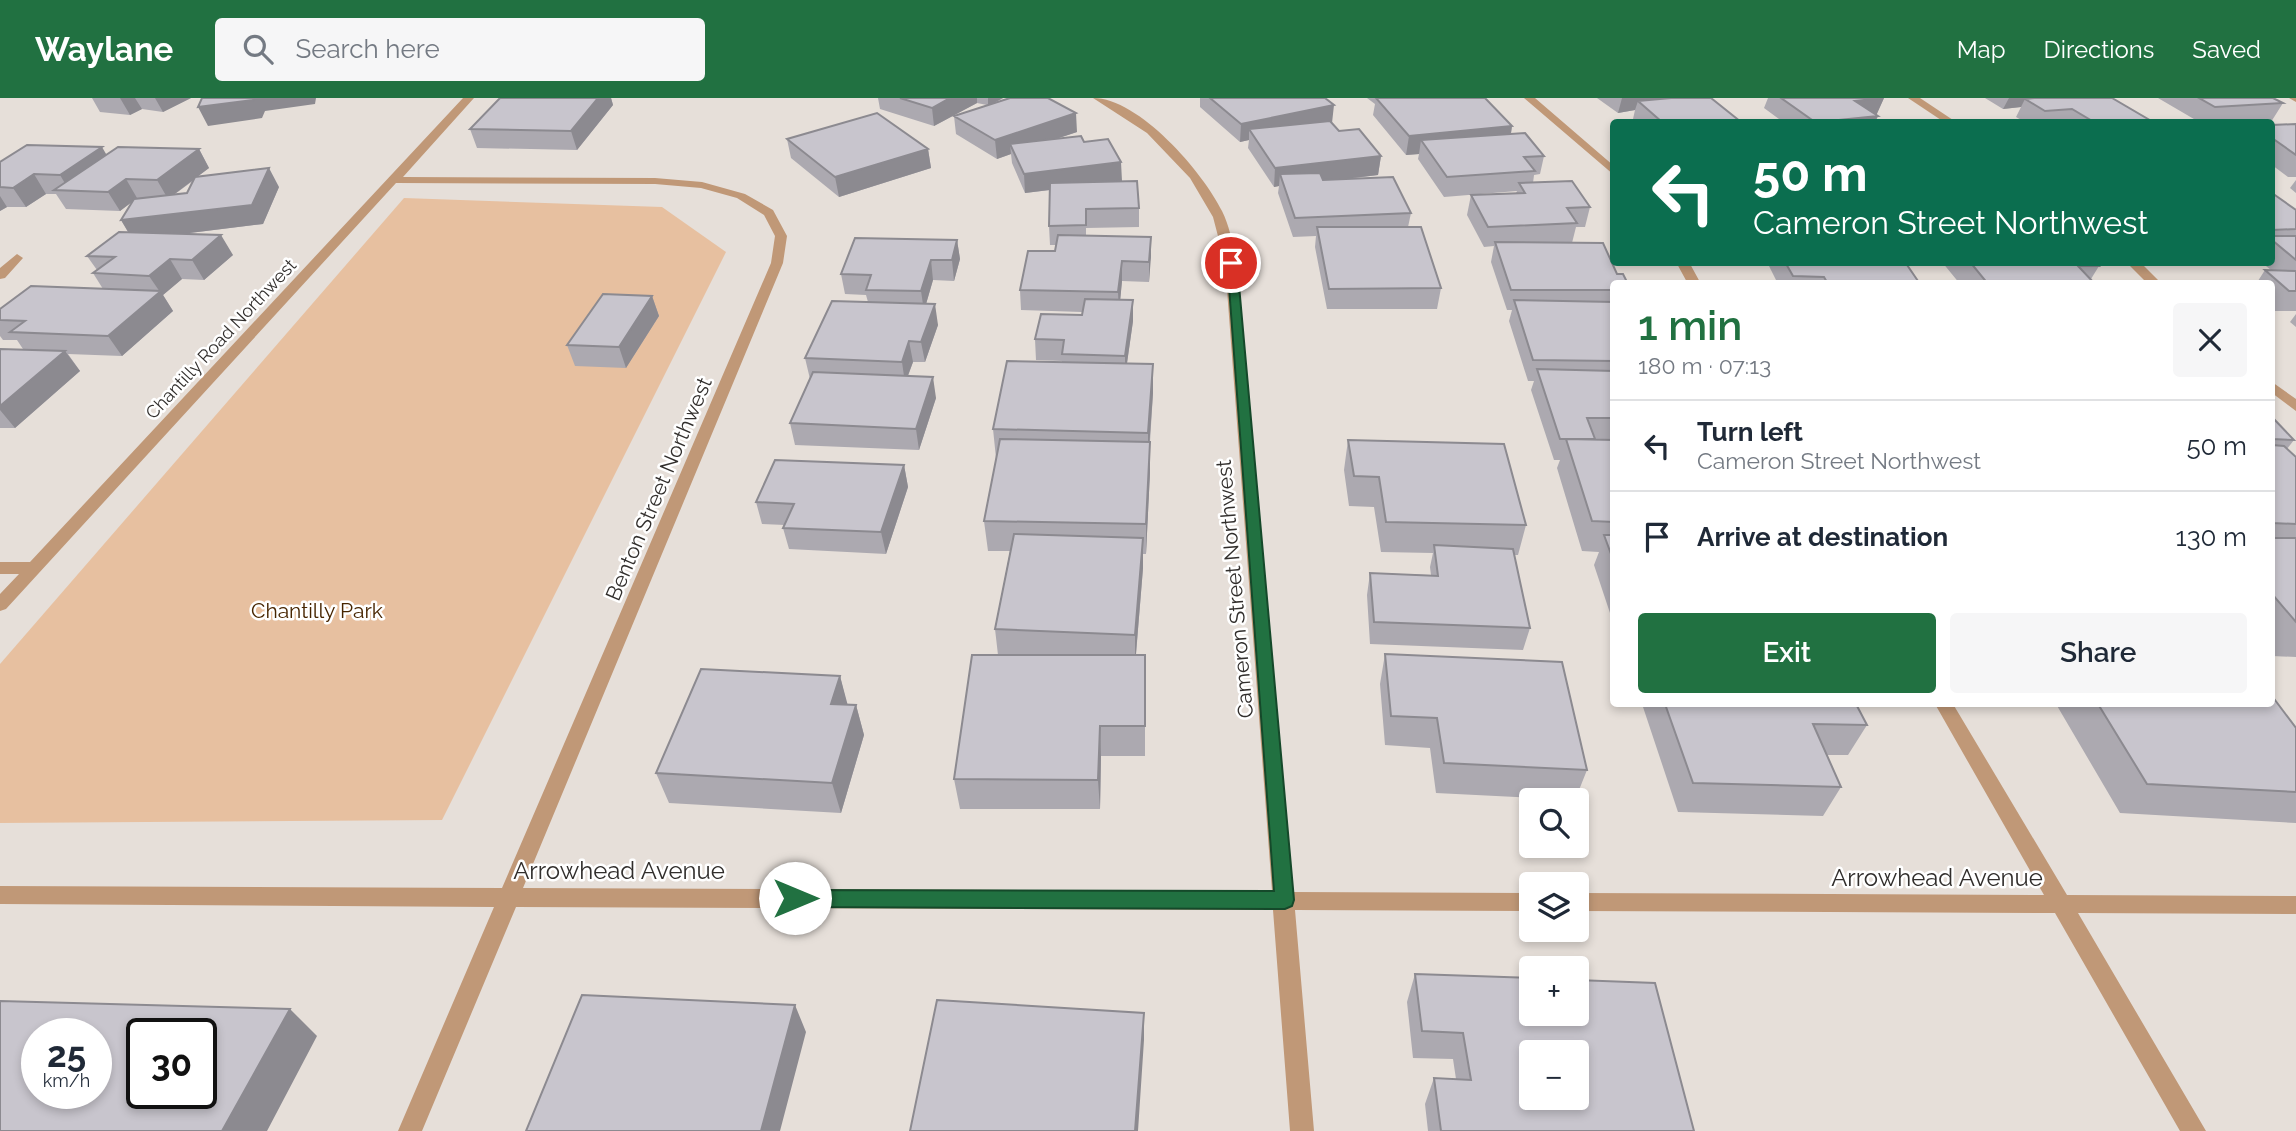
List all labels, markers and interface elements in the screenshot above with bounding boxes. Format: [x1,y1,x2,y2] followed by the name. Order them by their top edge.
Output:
[215,18,705,81] search box
[35,30,173,69] text: Waylane
[239,30,277,68] icon: search
[295,34,440,64] text: Search here
[1957,35,2006,64] text: Map
[2044,35,2154,64] text: Directions
[2192,35,2261,64] text: Saved
[1753,145,1868,202] text: 50 m
[1638,147,1729,238] icon: left
[1753,204,2148,241] text: Cameron Street Northwest
[1201,233,1261,293] pin
[1212,244,1250,282] icon: arrive
[141,254,300,423] street label: Chantilly Road Northwest
[1638,301,1742,350] text: 1 min
[2173,303,2247,377] button: close
[1638,352,1771,379] text: 180 m · 07:13
[600,373,717,604] street label: Benton Street Northwest
[1697,417,1803,447] text: Turn left
[1638,427,1676,465] icon: left
[2186,431,2247,461] text: 50 m
[1697,447,1981,474] text: Cameron Street Northwest
[1211,459,1258,719] street label: Cameron Street Northwest
[1638,518,1676,556] icon: arrive
[1697,522,1948,552] text: Arrive at destination
[2176,522,2247,552] text: 130 m
[251,598,383,623] park label: Chantilly Park
[1638,613,1936,693] button: Exit
[1950,613,2247,693] button: Share
[1519,788,1589,1110] map controls
[1519,788,1589,858] button: search
[513,856,725,885] street label: Arrowhead Avenue
[758,861,832,935] position arrow
[1831,863,2043,892] street label: Arrowhead Avenue
[1519,872,1589,942] button: layers
[1519,956,1589,1026] button: +
[126,1018,217,1109] speed limit sign: 30
[47,1034,86,1075] text: 25
[1519,1040,1589,1110] button: −
[43,1070,90,1091] text: km/h

